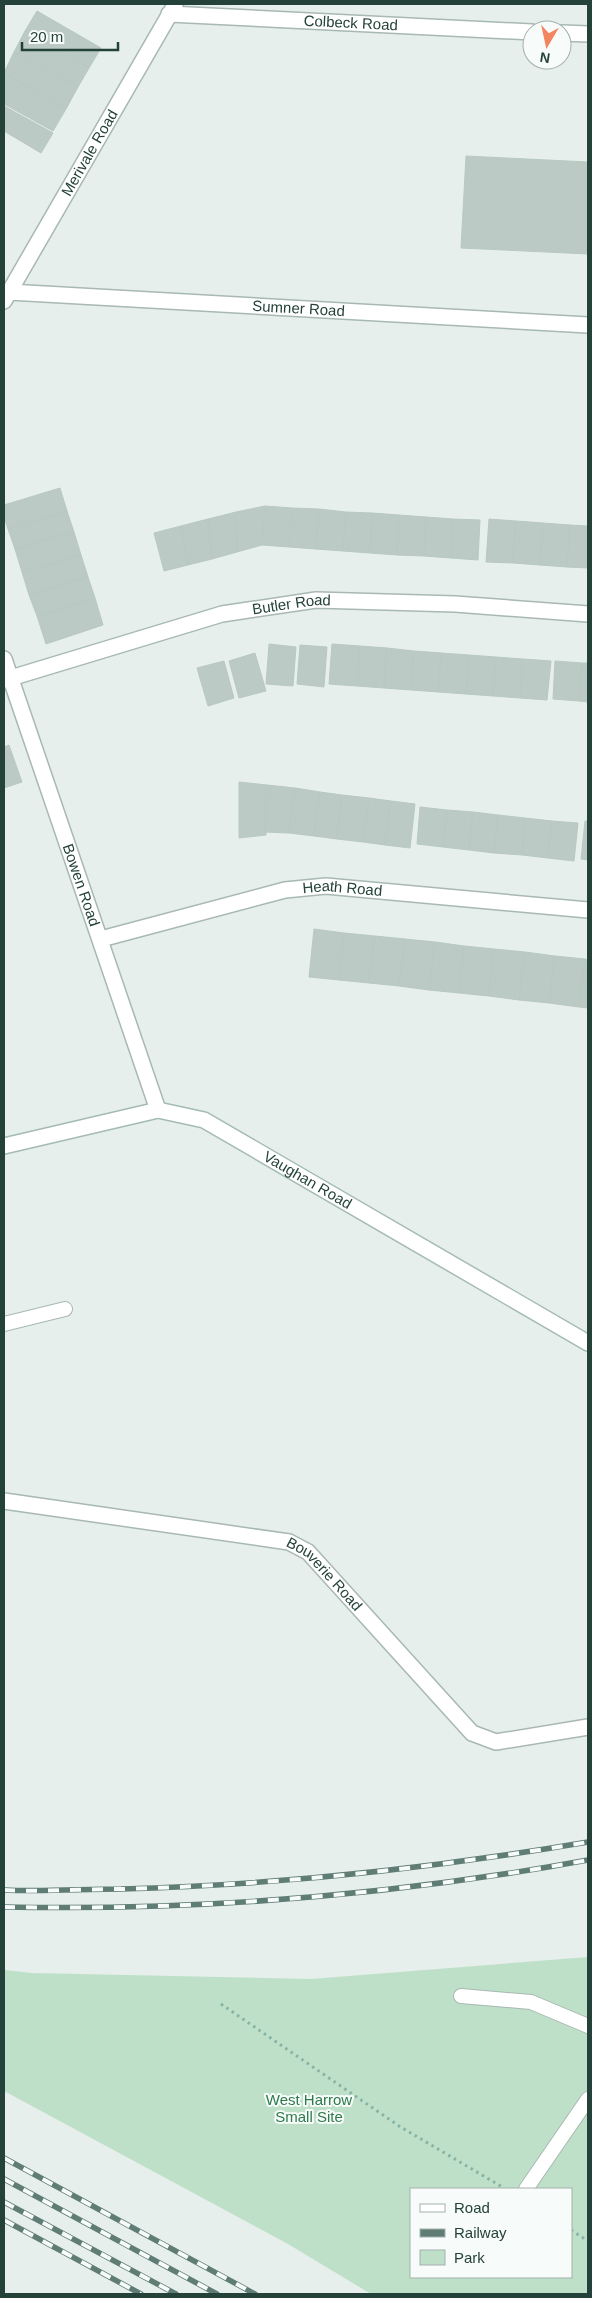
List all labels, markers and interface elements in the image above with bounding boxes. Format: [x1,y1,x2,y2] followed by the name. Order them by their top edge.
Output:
[303,12,398,33] street label: Colbeck Road
[22,20,119,52] scale bar
[522,20,572,70] north arrow
[30,28,63,45] text: 20 m
[539,49,551,67] text: N
[58,107,121,199] street label: Merivale Road
[252,297,345,319] street label: Sumner Road
[251,591,331,617] street label: Butler Road
[60,842,104,928] street label: Bowen Road
[302,877,383,899] street label: Heath Road
[261,1148,355,1212] street label: Vaughan Road
[284,1533,366,1614] street label: Bouverie Road
[266,2091,352,2125] park label: West Harrow Small Site
[410,2188,572,2278] legend
[454,2199,490,2216] text: Road
[454,2224,507,2241] text: Railway
[454,2249,485,2266] text: Park

